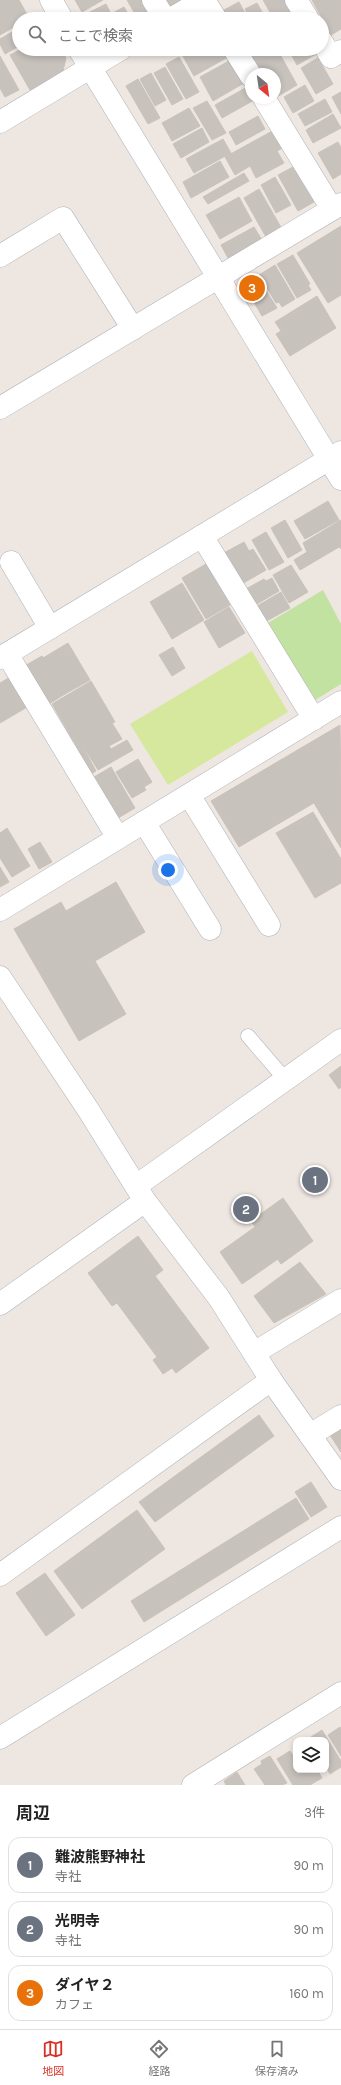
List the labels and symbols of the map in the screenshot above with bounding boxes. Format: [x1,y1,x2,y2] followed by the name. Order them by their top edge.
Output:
[245,68,281,104] north arrow
[239,273,265,303] pin: 3
[158,860,178,880] your location
[302,1165,328,1195] pin: 1
[233,1194,259,1224] pin: 2

